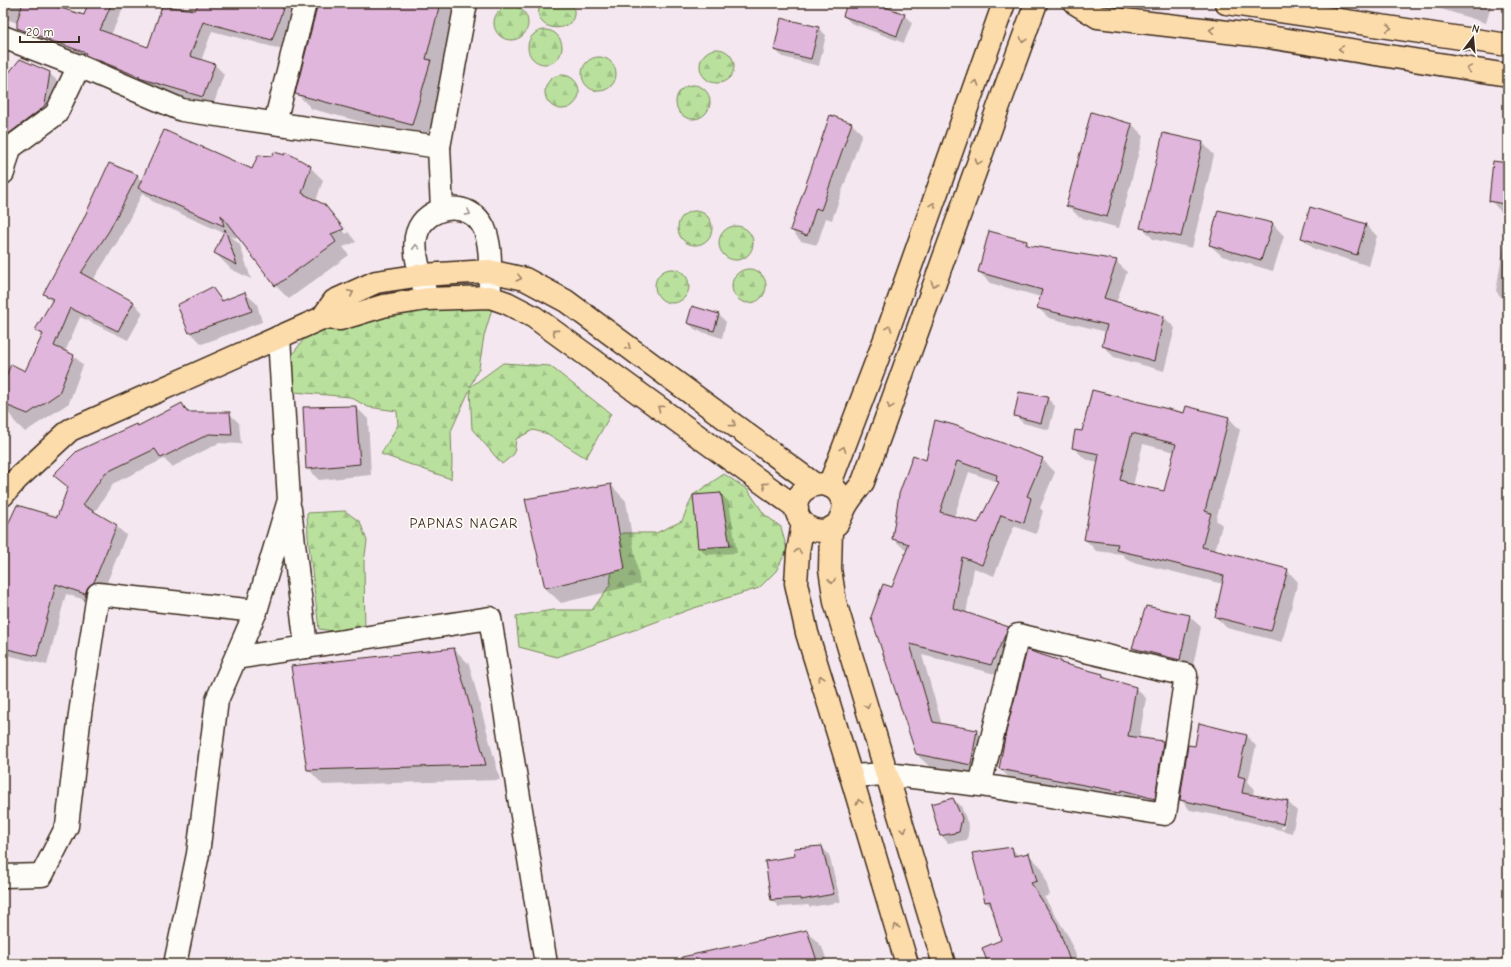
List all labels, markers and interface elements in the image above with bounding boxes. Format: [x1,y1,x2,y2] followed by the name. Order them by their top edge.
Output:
[20,18,79,44] scale bar
[1453,18,1493,58] north arrow
[1470,22,1481,36] text: N
[1386,23,1392,32] one-way arrow
[26,25,54,39] text: 20 m
[1209,26,1216,35] one-way arrow
[1019,36,1028,43] one-way arrow
[1338,45,1344,54] one-way arrow
[1466,65,1473,74] one-way arrow
[971,79,980,86] one-way arrow
[975,158,983,165] one-way arrow
[928,202,936,209] one-way arrow
[464,208,471,216] one-way arrow
[412,244,421,250] one-way arrow
[515,273,522,282] one-way arrow
[930,280,939,287] one-way arrow
[346,290,354,298] one-way arrow
[884,324,893,331] one-way arrow
[553,330,560,337] one-way arrow
[624,342,631,349] one-way arrow
[886,403,895,410] one-way arrow
[658,406,665,413] one-way arrow
[728,419,735,426] one-way arrow
[839,446,847,453] one-way arrow
[763,483,770,490] one-way arrow
[410,515,518,532] district label: PAPNAS NAGAR
[793,548,802,554] one-way arrow
[827,578,836,584] one-way arrow
[817,674,826,681] one-way arrow
[862,702,871,709] one-way arrow
[855,799,864,806] one-way arrow
[899,827,908,834] one-way arrow
[892,923,901,930] one-way arrow

